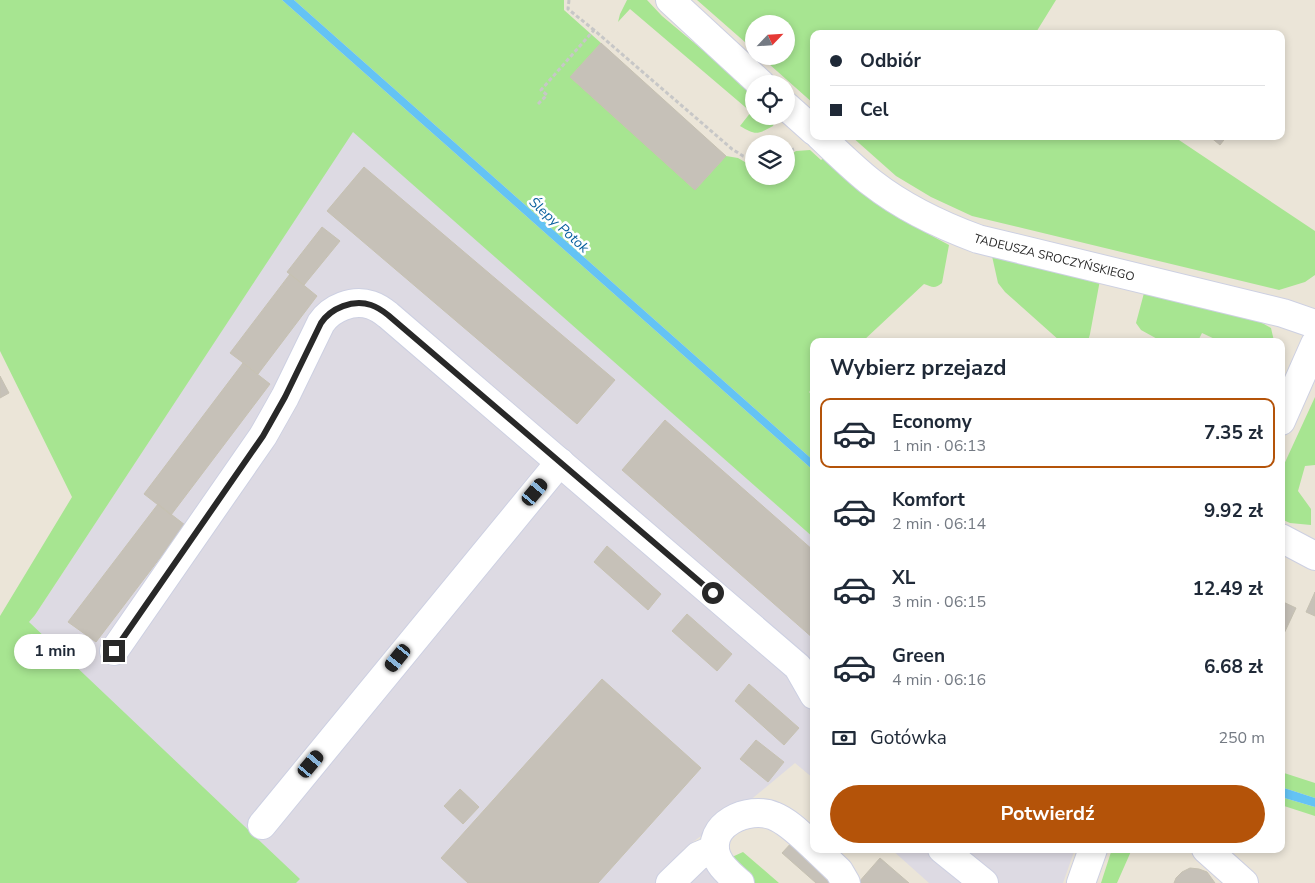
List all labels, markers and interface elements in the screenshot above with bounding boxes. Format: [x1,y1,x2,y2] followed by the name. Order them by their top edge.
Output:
[745,15,795,65] north arrow
[745,15,795,185] map controls
[860,48,921,74] text: Odbiór
[745,75,795,125] button: locate
[860,97,889,123] text: Cel
[745,135,795,185] button: layers
[525,193,594,258] water label: Ślepy Potok
[972,230,1136,285] street label: TADEUSZA SROCZYŃSKIEGO
[830,353,1006,383] text: Wybierz przejazd
[892,409,972,435] text: Economy
[832,411,877,456] icon: car
[1204,420,1263,446] text: 7.35 zł
[892,435,986,457] text: 1 min · 06:13
[519,476,550,508] car
[892,487,965,513] text: Komfort
[832,489,877,534] icon: car
[1204,498,1263,524] text: 9.92 zł
[892,513,986,535] text: 2 min · 06:14
[892,565,915,591] text: XL
[832,567,877,612] icon: car
[1192,576,1263,602] text: 12.49 zł
[702,582,724,604] route start
[892,591,986,613] text: 3 min · 06:15
[14,634,96,668] callout: 1 min
[34,640,76,662] text: 1 min
[103,640,125,662] route end
[382,642,413,674] car
[892,643,945,669] text: Green
[832,645,877,690] icon: car
[1204,654,1263,680] text: 6.68 zł
[892,669,986,691] text: 4 min · 06:16
[830,724,858,752] icon: cash
[870,725,947,751] text: Gotówka
[1218,727,1265,749] text: 250 m
[295,748,326,780] car
[830,785,1265,843] button: Potwierdź

